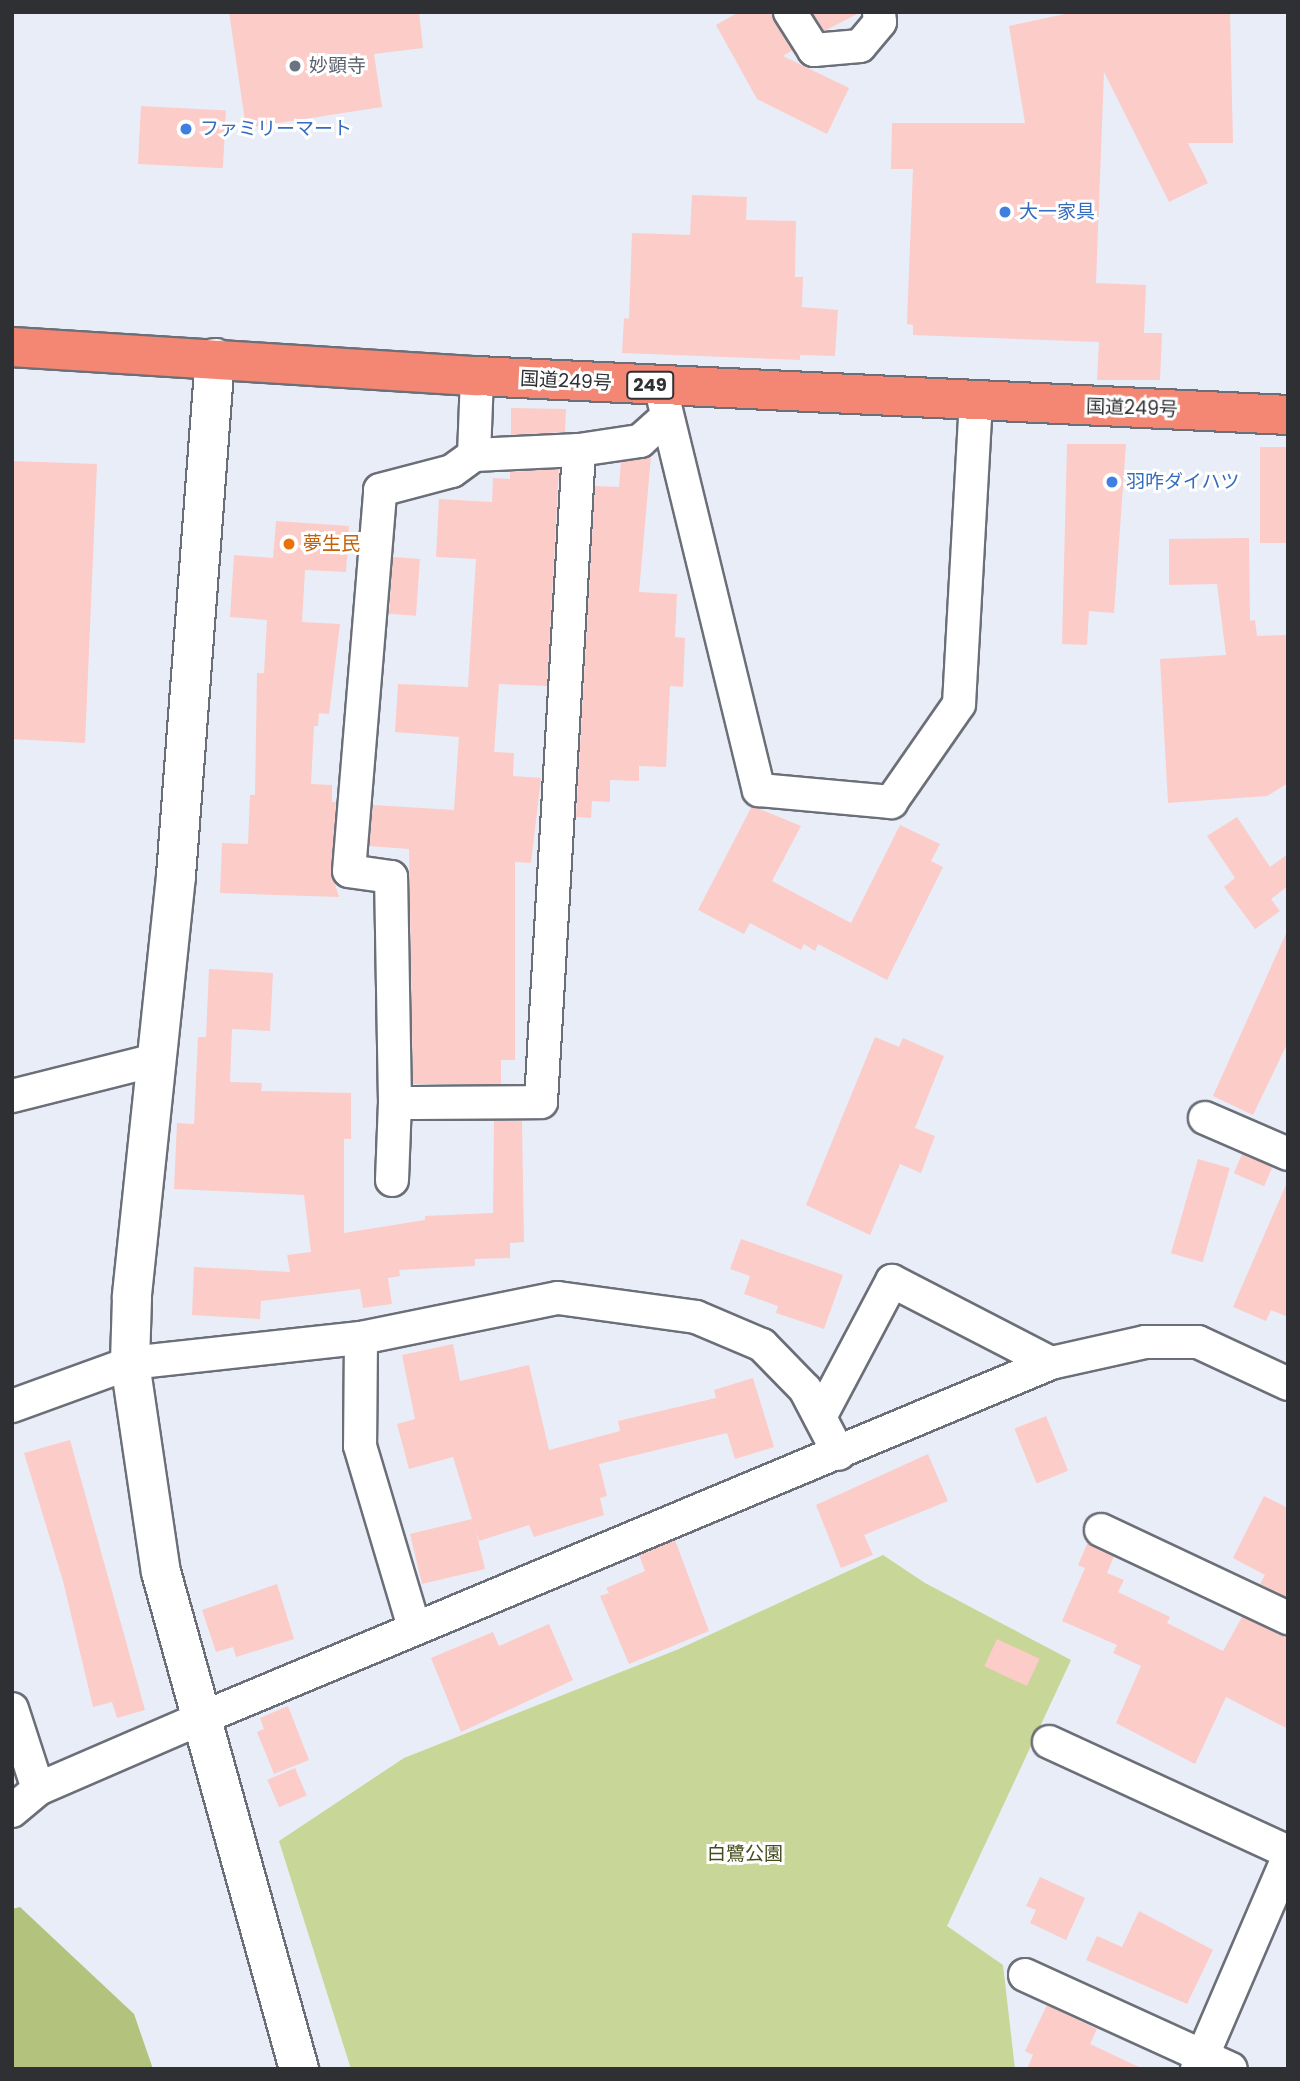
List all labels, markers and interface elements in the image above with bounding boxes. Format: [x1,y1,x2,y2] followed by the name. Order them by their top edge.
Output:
[309,55,366,77] place label: 妙顕寺
[287,58,303,74] marker: 妙顕寺
[200,118,352,140] place label: ファミリーマート
[178,121,194,137] marker: ファミリーマート
[1019,201,1095,223] place label: 大一家具
[997,204,1013,220] marker: 大一家具
[520,367,612,395] street label: 国道249号
[626,370,674,400] road number: 249
[1086,395,1178,421] street label: 国道249号
[1126,471,1240,493] place label: 羽咋ダイハツ
[1104,474,1120,490] marker: 羽咋ダイハツ
[303,533,360,555] place label: 夢生民
[281,536,297,552] marker: 夢生民
[707,1843,783,1865] park label: 白鷺公園

